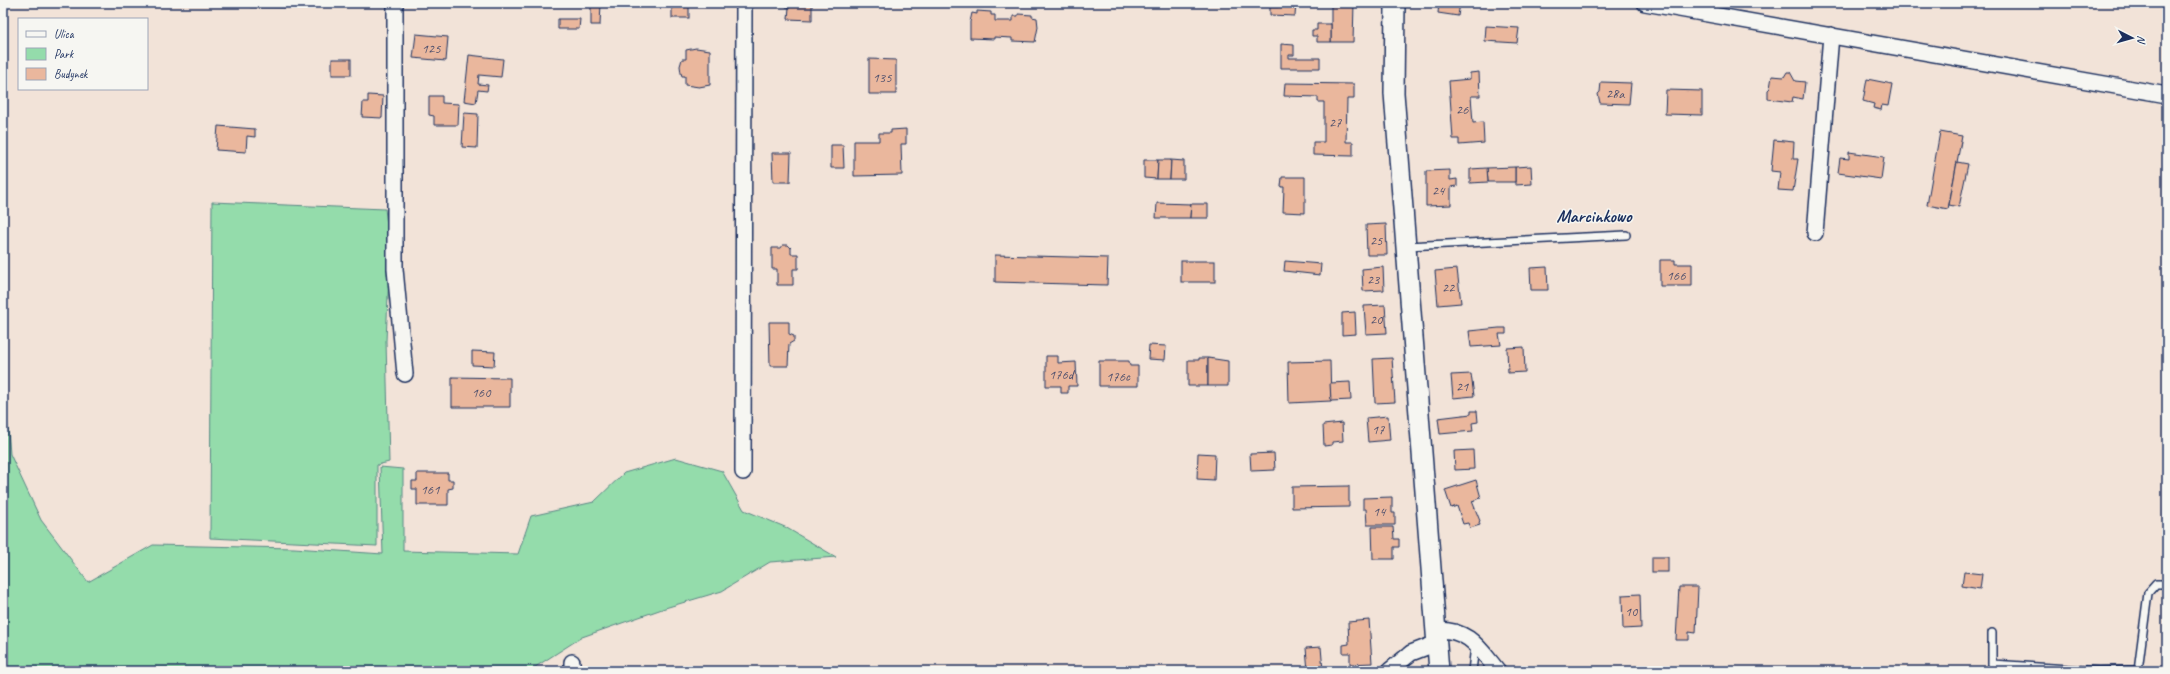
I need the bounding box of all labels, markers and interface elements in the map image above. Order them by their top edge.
legend [18,18,148,90]
north arrow [2112,18,2152,58]
text: Ulica [54,26,75,42]
text: N [2134,35,2149,45]
house number: 125 [422,40,441,57]
text: Park [54,46,75,62]
text: Budynek [54,66,89,82]
house number: 135 [873,69,892,86]
house number: 28a [1606,85,1625,102]
house number: 26 [1456,101,1469,118]
house number: 27 [1329,114,1342,131]
house number: 24 [1432,182,1446,199]
district label: Marcinkowo [1557,205,1633,227]
house number: 25 [1370,232,1383,249]
house number: 166 [1667,267,1686,284]
house number: 23 [1367,271,1381,288]
house number: 22 [1442,279,1456,296]
house number: 20 [1370,311,1384,328]
house number: 176d [1049,366,1076,383]
house number: 176c [1106,368,1131,385]
house number: 21 [1456,378,1469,395]
house number: 160 [472,384,492,401]
house number: 17 [1372,421,1385,438]
house number: 161 [421,481,440,498]
house number: 14 [1373,503,1387,520]
house number: 10 [1625,603,1639,620]

